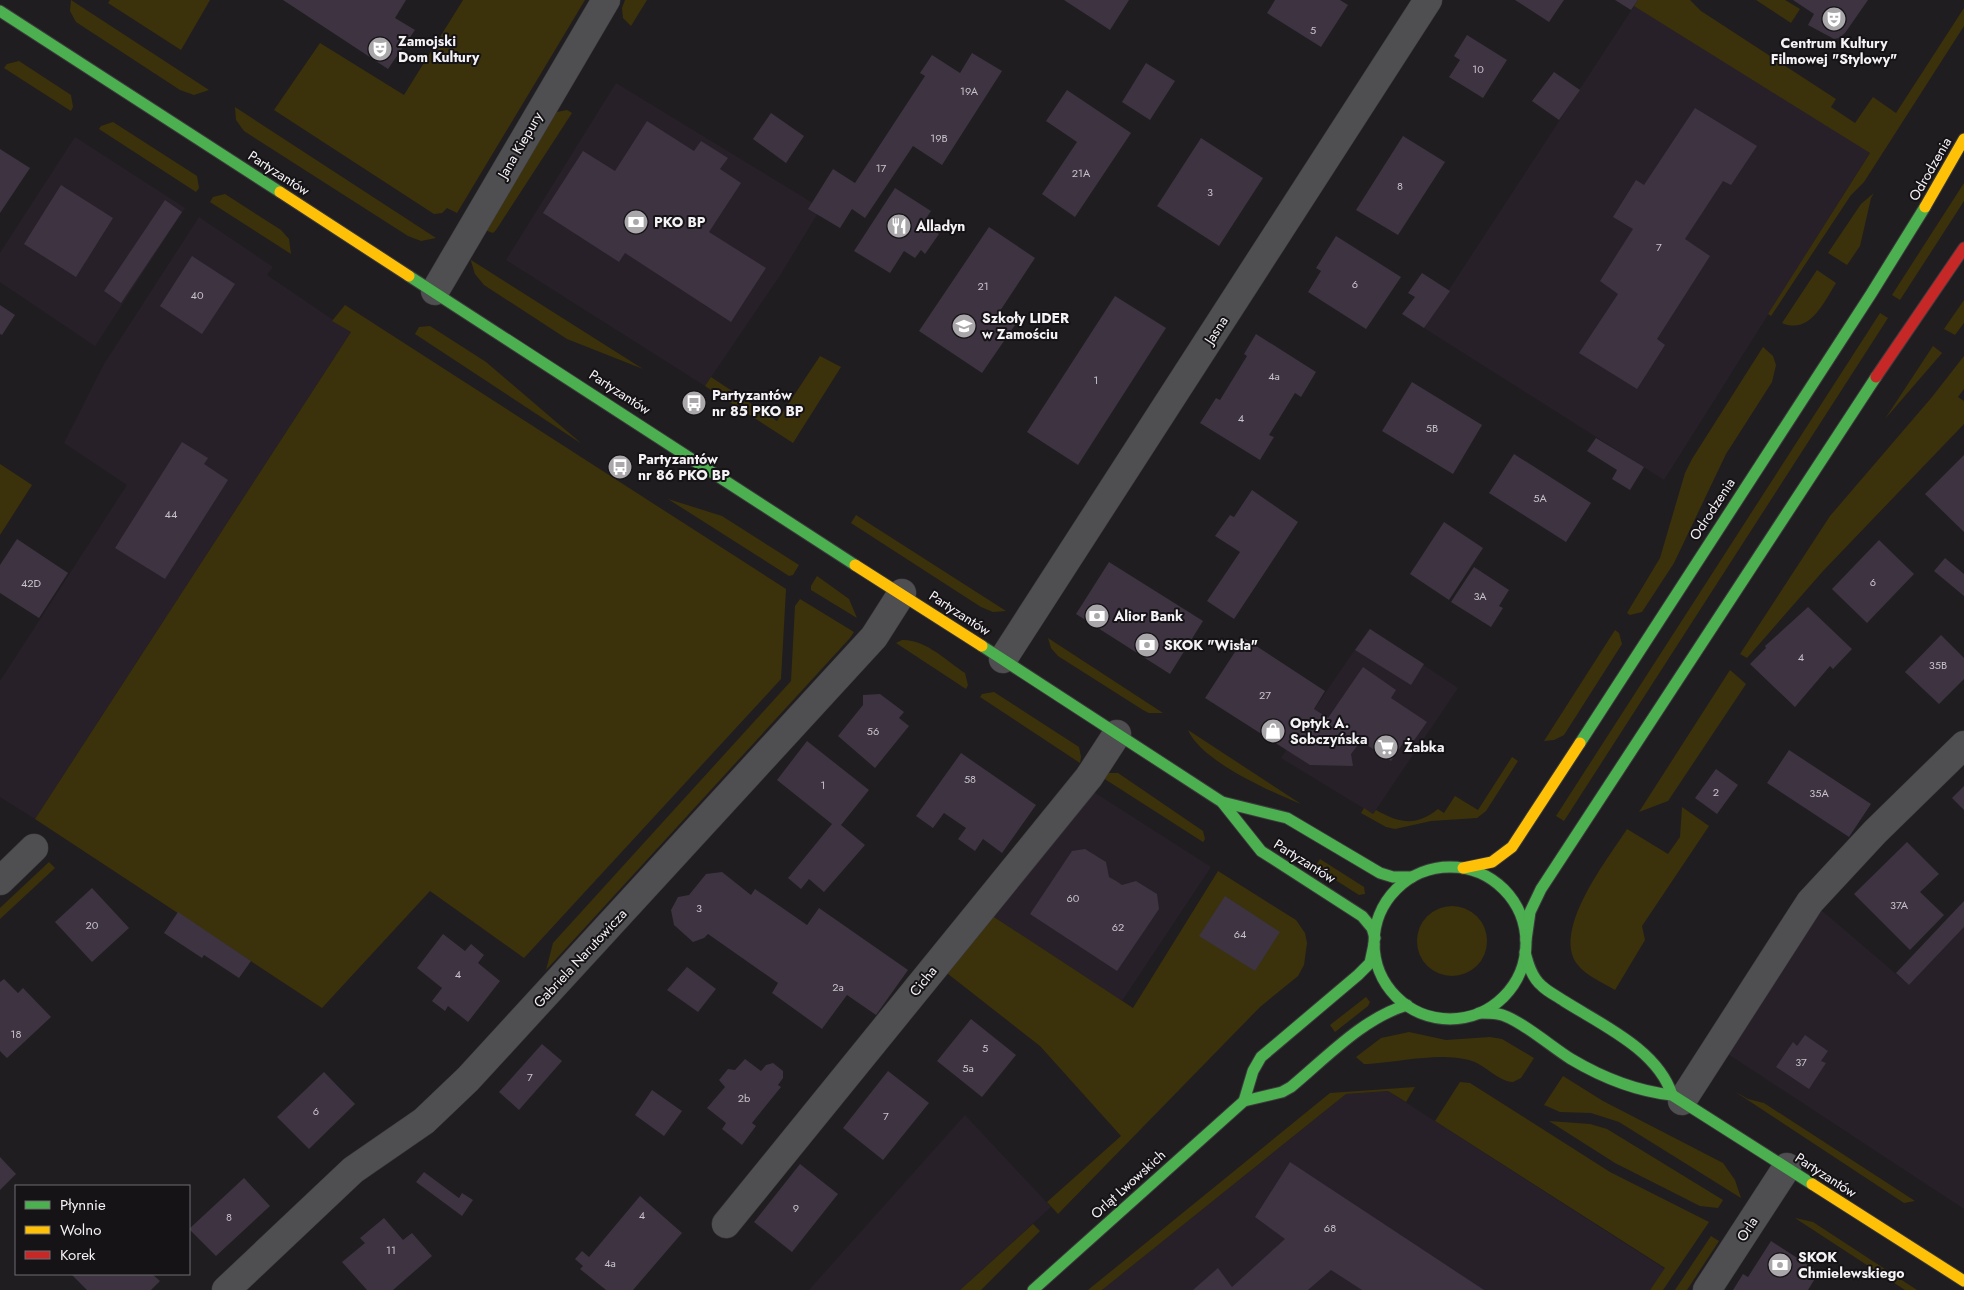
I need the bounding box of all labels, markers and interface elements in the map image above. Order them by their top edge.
theatre icon: Centrum Kultury Filmowej "Stylowy" [1821,6,1847,32]
house number: 5 [1310,22,1316,38]
place label: Zamojski Dom Kultury [398,31,480,67]
place label: Centrum Kultury Filmowej "Stylowy" [1771,33,1897,69]
theatre icon: Zamojski Dom Kultury [367,36,393,62]
house number: 10 [1472,61,1484,77]
house number: 19A [960,83,979,99]
street label: Jana Kiepury [492,107,548,184]
house number: 19B [930,130,948,146]
street label: Odrodzenia [1904,134,1956,204]
street label: Partyzantów [244,146,314,201]
house number: 17 [876,160,887,176]
house number: 21A [1072,165,1091,181]
house number: 8 [1397,178,1403,194]
house number: 3 [1207,184,1213,200]
bank icon: PKO BP [623,209,649,235]
place label: PKO BP [654,212,706,232]
restaurant icon: Alladyn [886,213,912,239]
place label: Alladyn [915,216,965,236]
house number: 7 [1656,239,1662,255]
house number: 6 [1352,276,1358,292]
house number: 21 [977,278,989,294]
house number: 40 [190,287,204,303]
place label: Szkoły LIDER w Zamościu [981,308,1069,344]
street label: Jasna [1198,312,1233,350]
school or university icon: Szkoły LIDER w Zamościu [951,313,977,339]
street label: Partyzantów [585,365,655,420]
house number: 4a [1268,368,1280,384]
house number: 1 [1094,372,1098,388]
place label: Partyzantów nr 85 PKO BP [712,385,804,421]
bus stop icon: Partyzantów nr 85 PKO BP [681,390,707,416]
house number: 4 [1238,410,1245,426]
house number: 5B [1426,420,1438,436]
place label: Partyzantów nr 86 PKO BP [638,449,730,485]
bus stop icon: Partyzantów nr 86 PKO BP [607,454,633,480]
street label: Odrodzenia [1684,474,1740,544]
house number: 5A [1533,490,1547,506]
house number: 44 [165,506,178,522]
house number: 6 [1870,574,1876,590]
house number: 42D [21,575,42,591]
street label: Partyzantów [925,586,995,641]
house number: 3A [1473,588,1487,604]
bank icon: Alior Bank [1084,603,1110,629]
place label: Alior Bank [1113,606,1183,626]
bank icon: SKOK "Wisła" [1134,632,1160,658]
place label: SKOK "Wisła" [1164,635,1258,655]
house number: 4 [1798,649,1805,665]
house number: 35B [1929,657,1947,673]
house number: 27 [1259,687,1271,703]
place label: Optyk A. Sobczyńska [1290,713,1367,749]
shop icon: Optyk A. Sobczyńska [1260,718,1286,744]
house number: 56 [867,723,879,739]
supermarket icon: Żabka [1373,734,1399,760]
place label: Żabka [1404,737,1445,757]
house number: 58 [964,771,976,787]
house number: 1 [821,777,825,793]
house number: 2 [1713,784,1719,800]
house number: 35A [1809,785,1829,801]
street label: Partyzantów [1270,834,1340,888]
house number: 60 [1067,890,1080,906]
house number: 37A [1890,897,1909,913]
house number: 3 [696,900,702,916]
street label: Gabriela Narutowicza [529,904,631,1012]
house number: 20 [86,917,99,933]
house number: 62 [1112,919,1124,935]
house number: 64 [1234,926,1247,942]
street label: Cicha [905,961,941,1001]
house number: 4 [455,966,462,982]
house number: 2a [832,979,844,995]
house number: 18 [11,1026,21,1042]
house number: 5 [982,1040,988,1056]
house number: 37 [1795,1054,1807,1070]
house number: 5a [962,1060,974,1076]
house number: 7 [527,1069,533,1085]
house number: 2b [738,1090,750,1106]
house number: 6 [313,1103,319,1119]
house number: 7 [883,1108,889,1124]
street label: Orląt Lwowskich [1086,1145,1170,1223]
street label: Partyzantów [1791,1148,1861,1203]
legend [15,1185,190,1275]
text: Płynnie [60,1194,106,1216]
house number: 9 [793,1200,799,1216]
house number: 4 [639,1207,646,1223]
house number: 8 [226,1209,232,1225]
street label: Orla [1732,1213,1762,1245]
text: Wolno [60,1219,101,1241]
house number: 68 [1324,1220,1336,1236]
house number: 11 [386,1242,396,1258]
text: Korek [60,1244,96,1266]
place label: SKOK Chmielewskiego [1798,1247,1905,1283]
bank icon: SKOK Chmielewskiego [1767,1252,1793,1278]
house number: 4a [604,1255,616,1271]

